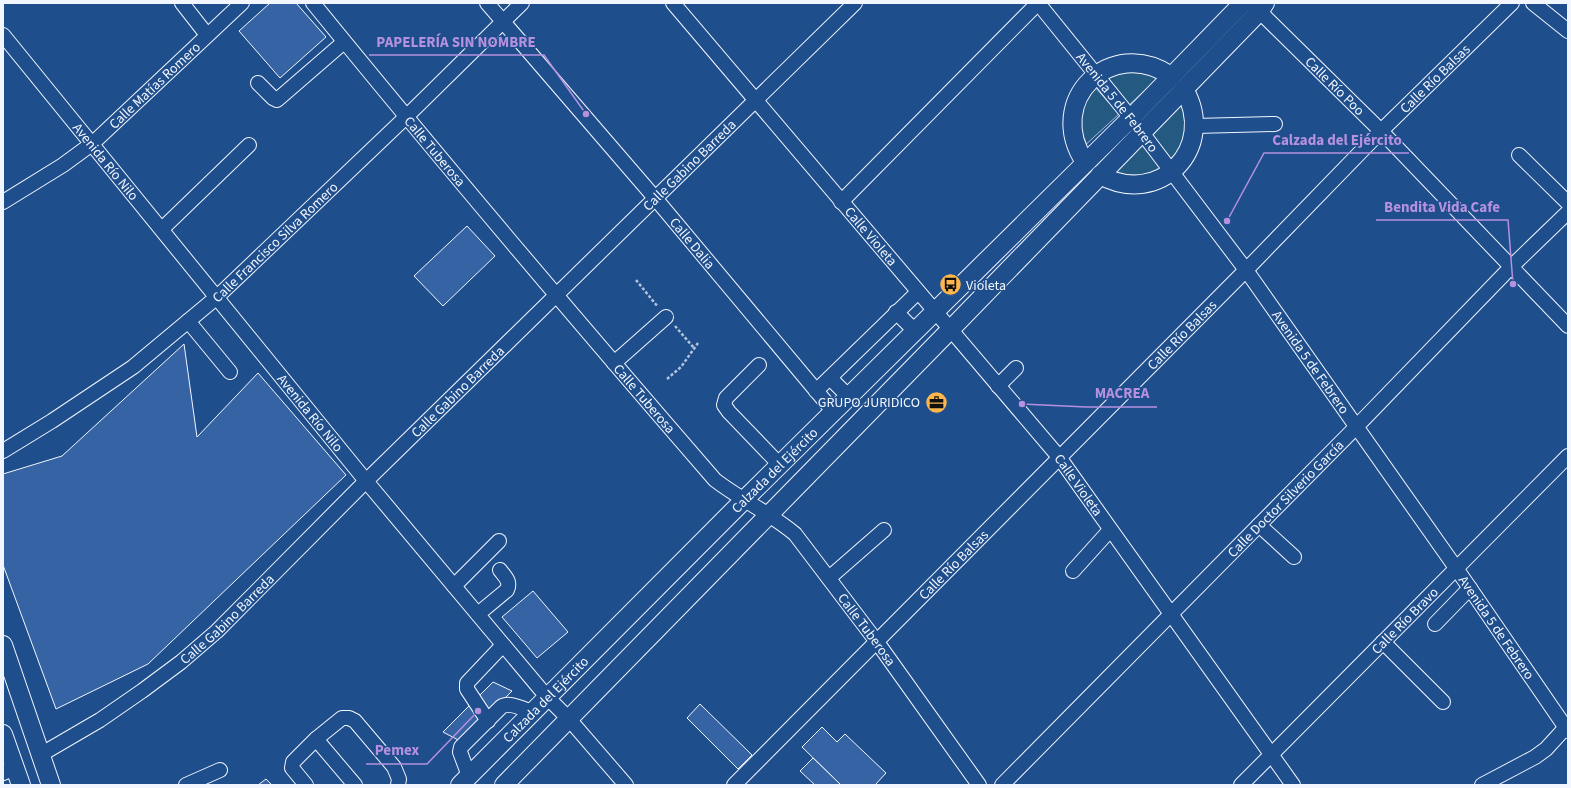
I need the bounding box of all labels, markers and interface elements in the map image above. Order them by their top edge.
callout: PAPELERÍA SIN NOMBRE [369,28,544,55]
text: PAPELERÍA SIN NOMBRE [376,32,536,53]
street label: Calle Matías Romero [105,38,205,134]
street label: Calle Río Balsas [1396,40,1475,118]
street label: Avenida 5 de Febrero [1071,48,1163,157]
street label: Calle Río Poo [1300,53,1369,120]
street label: Calle Tuberosa [399,112,470,191]
street label: Calle Gabino Barreda [639,115,741,216]
street label: Avenida Río Nilo [67,119,143,205]
callout: Calzada del Ejército [1264,126,1409,153]
text: Calzada del Ejército [1272,130,1402,151]
street label: Calle Francisco Silva Romero [208,178,343,308]
callout: Bendita Vida Cafe [1376,193,1508,220]
text: Bendita Vida Cafe [1384,197,1500,218]
street label: Calle Violeta [839,203,901,271]
street label: Calle Dalia [664,213,719,274]
bus stop icon: Violeta [938,272,964,298]
place label: Violeta [966,276,1006,296]
street label: Calle Río Balsas [1143,296,1222,375]
street label: Avenida 5 de Febrero [1267,307,1353,418]
street label: Calle Gabino Barreda [407,342,509,443]
street label: Calle Tuberosa [608,360,680,438]
street label: Avenida Río Nilo [272,370,347,457]
callout: MACREA [1086,380,1157,407]
text: MACREA [1095,383,1150,404]
office icon: GRUPO JURIDICO [923,389,949,415]
place label: GRUPO JURIDICO [818,393,920,413]
street label: Calzada del Ejército [727,423,823,518]
street label: Calle Doctor Silverio García [1223,436,1349,562]
street label: Calle Violeta [1049,450,1107,521]
street label: Calle Río Balsas [915,526,993,605]
street label: Calle Gabino Barreda [176,570,279,670]
street label: Avenida 5 de Febrero [1453,572,1539,684]
street label: Calle Río Bravo [1367,583,1443,659]
street label: Calle Tuberosa [832,589,900,671]
street label: Calzada del Ejército [499,652,594,748]
callout: Pemex [366,737,427,764]
text: Pemex [375,740,420,761]

